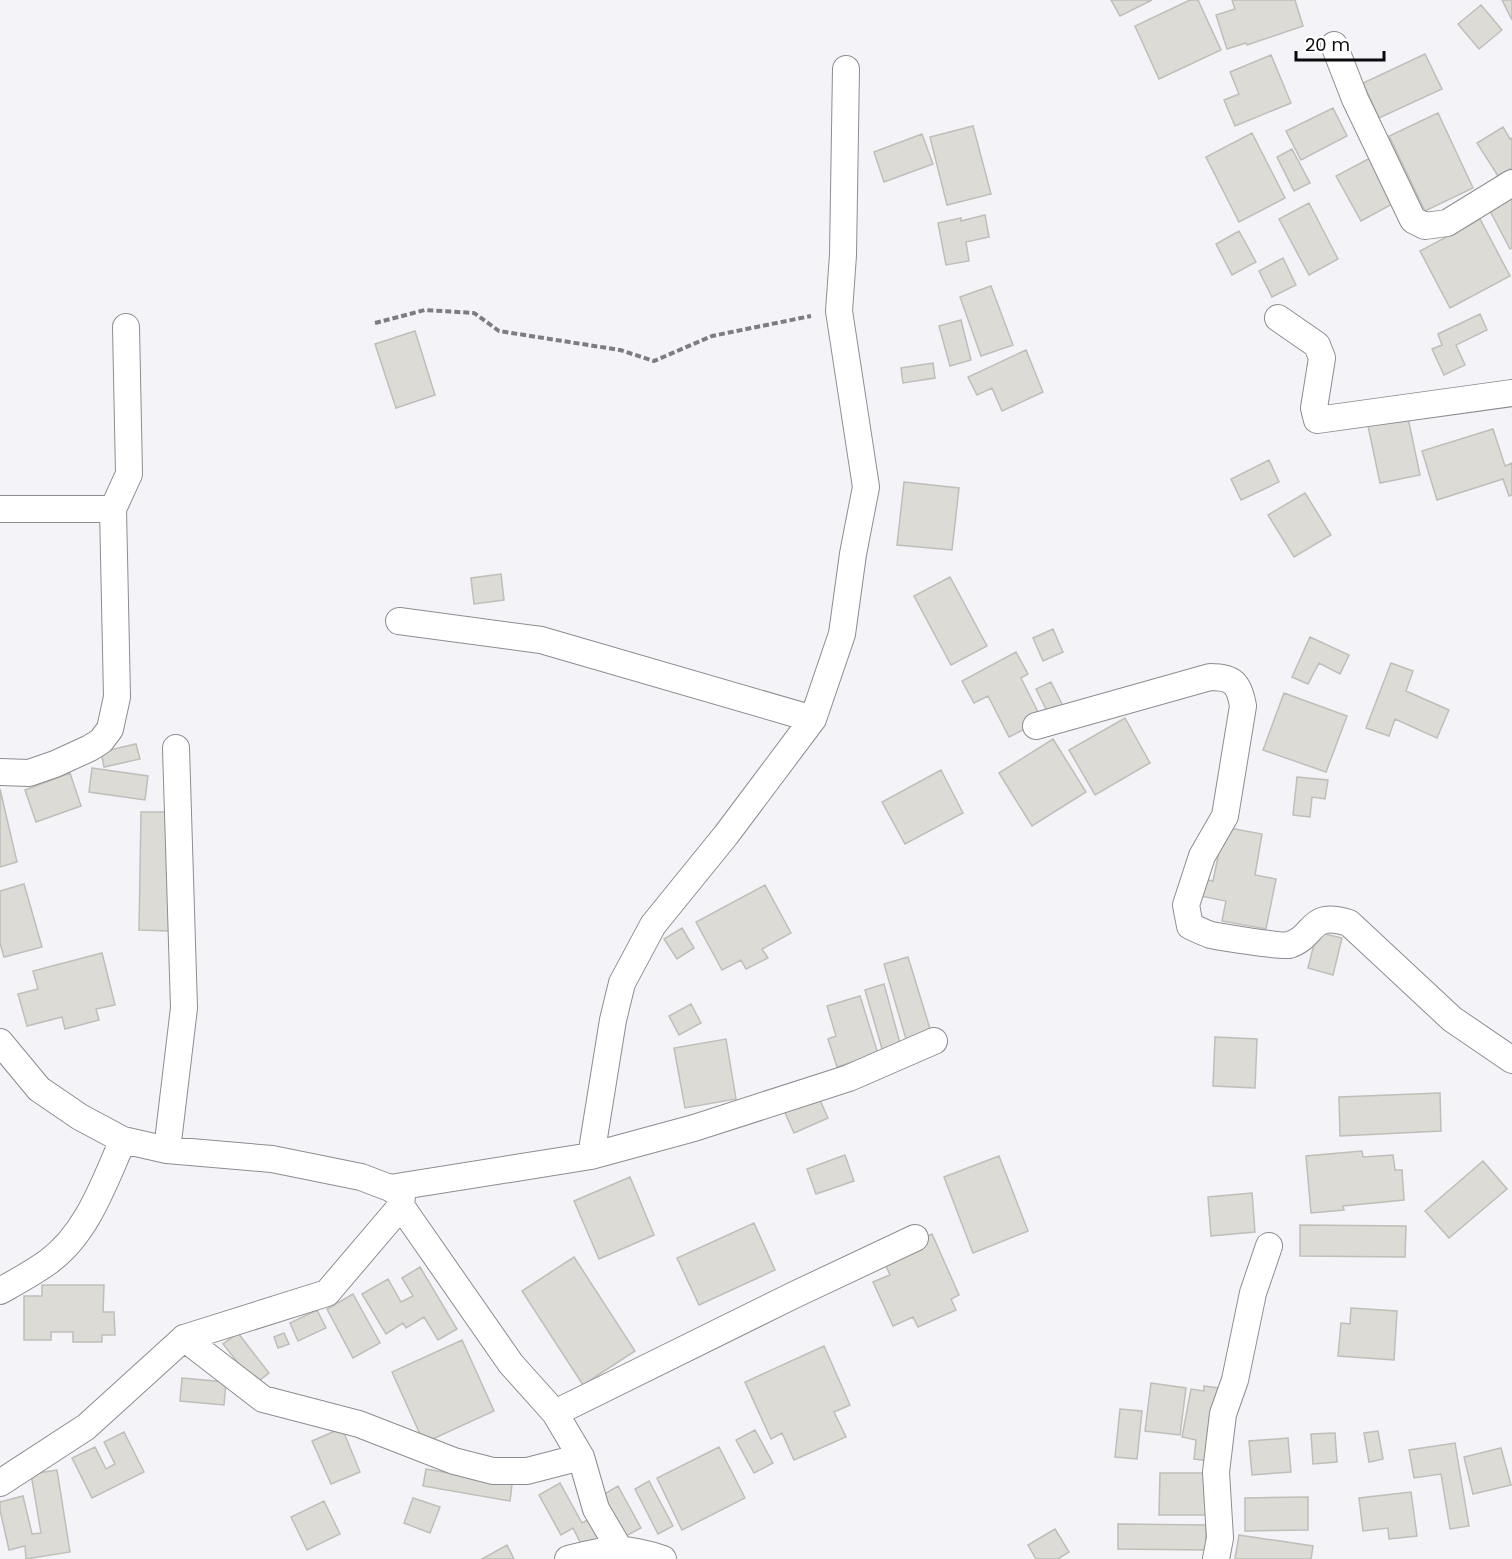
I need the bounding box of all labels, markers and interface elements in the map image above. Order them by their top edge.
scale bar [1296,24,1384,62]
text: 20 m [1305,32,1350,57]

